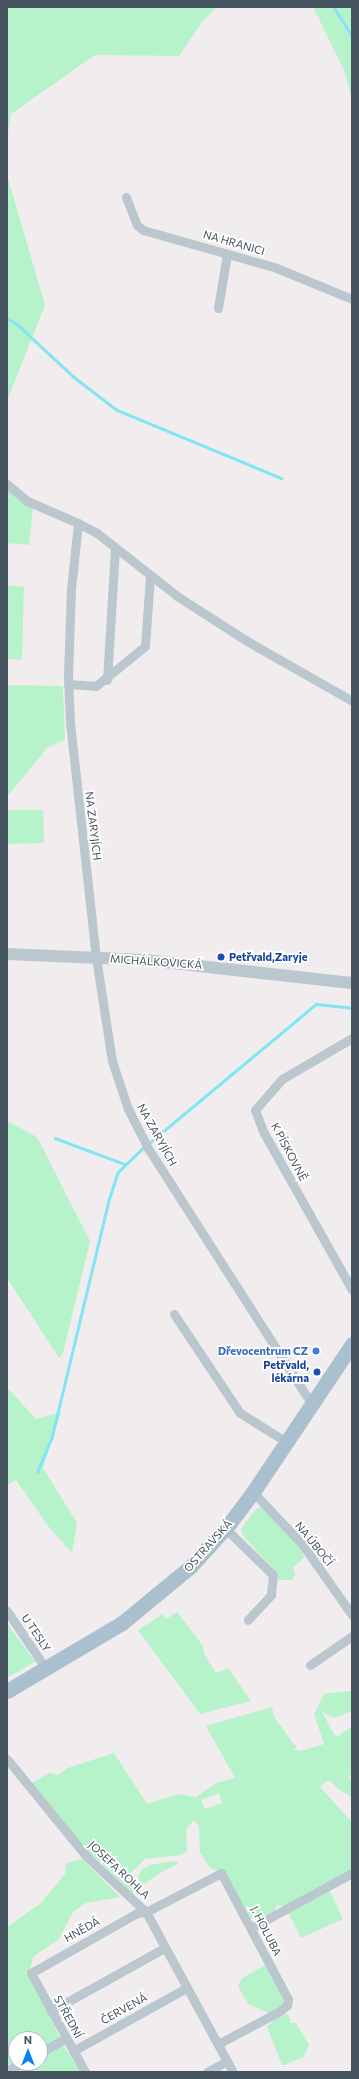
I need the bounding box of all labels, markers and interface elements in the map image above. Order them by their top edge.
street label: NA HRANICI [202,228,266,258]
street label: NA ZARYJÍCH [82,791,104,861]
place label: Petřvald,Zaryje [229,950,308,964]
street label: MICHÁLKOVICKÁ [110,952,202,972]
marker: Petřvald,Zaryje [216,952,226,962]
street label: NA ZARYJÍCH [134,1102,180,1168]
street label: K PÍSKOVNĚ [268,1121,310,1183]
place label: Dřevocentrum CZ [218,1344,308,1358]
marker: Dřevocentrum CZ [311,1346,321,1356]
place label: Petřvald, lékárna [263,1359,309,1385]
marker: Petřvald, lékárna [312,1367,322,1377]
street label: OSTRAVSKÁ [181,1517,235,1575]
street label: NA ÚBOČÍ [292,1519,336,1569]
street label: U TESLY [19,1612,53,1654]
street label: JOSEFA ROHLA [86,1838,152,1902]
street label: J. HOLUBA [248,1904,284,1958]
street label: HNĚDÁ [62,1915,102,1945]
street label: ČERVENÁ [98,1991,150,2027]
street label: STŘEDNÍ [51,1993,85,2041]
north arrow [8,2031,48,2071]
text: N [24,2033,32,2046]

